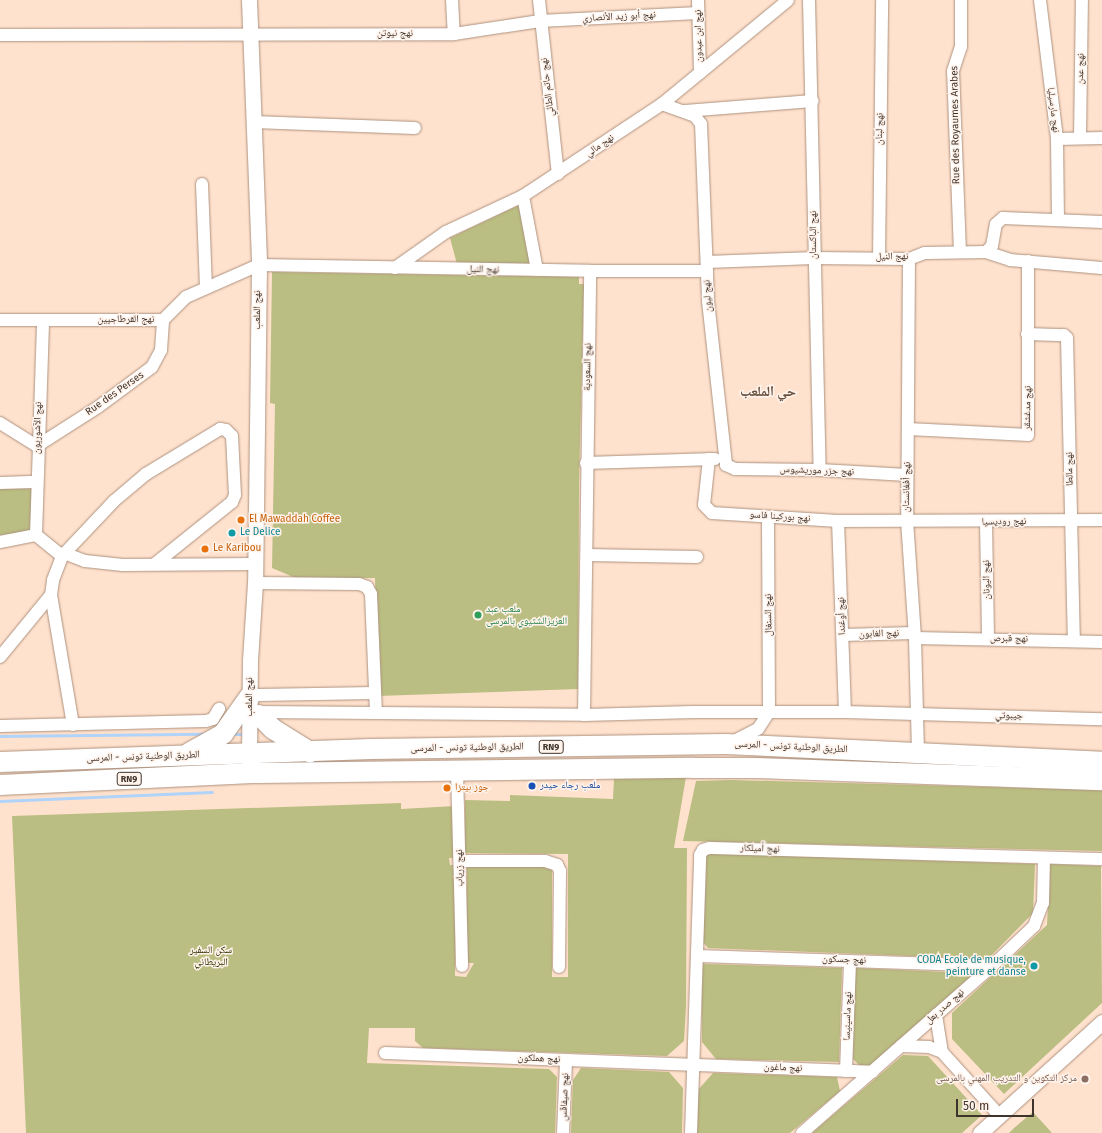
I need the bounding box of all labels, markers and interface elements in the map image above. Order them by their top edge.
street label: نهج أبو زيد الأنصاري [582,9,656,25]
street label: نهج ابن عبدون [693,10,705,62]
street label: نهج نيوتن [377,28,413,40]
street label: نهج عدن [1075,53,1087,85]
street label: نهج حاتم الطائي [538,57,558,117]
street label: Rue des Royaumes Arabes [949,66,963,184]
street label: نهج مارسيليا [1044,87,1062,133]
street label: نهج لبنان [874,113,886,145]
street label: نهج مالي [583,132,617,160]
street label: نهج الباكستان [808,211,820,259]
street label: نهج النيل [875,251,909,263]
street label: نهج النيل [466,264,500,276]
street label: نهج ليون [701,280,715,312]
street label: نهج الملعب [252,290,264,330]
street label: نهج القرطاجيين [98,314,154,326]
street label: نهج السعودية [582,343,594,391]
street label: Rue des Perses [84,370,146,418]
district label: حي الملعب [740,384,796,400]
street label: نهج مدغشقر [1022,386,1034,430]
street label: نهج الآشوريون [31,402,45,454]
street label: نهج مالطا [1064,452,1076,486]
street label: نهج أفغانستان [901,462,913,512]
street label: نهج جزر موريشيوس [780,464,854,478]
street label: نهج بوركينا فاسو [749,509,811,525]
place label: El Mawaddah Coffee [249,514,340,526]
marker: El Mawaddah Coffee [236,515,246,525]
street label: نهج روديسيا [982,516,1026,528]
place label: Le Delice [240,527,280,539]
marker: Le Delice [227,528,237,538]
place label: Le Karibou [213,543,261,555]
marker: Le Karibou [200,544,210,554]
street label: نهج اليونان [981,560,993,600]
street label: نهج السنغال [763,594,775,636]
street label: نهج أوغندا [835,597,849,635]
place label: ملعب عبد العزيزالشتيوي بالمرسى [486,603,567,626]
marker: ملعب عبد العزيزالشتيوي بالمرسى [473,610,483,620]
street label: نهج الغابون [859,627,899,641]
street label: نهج قبرص [990,633,1028,645]
street label: نهج الملعب [244,677,256,717]
street label: جيبوتي [995,710,1023,722]
street label: الطريق الوطنية تونس - المرسى [734,738,848,756]
road number: RN9 [538,740,564,754]
street label: الطريق الوطنية تونس - المرسى [410,741,524,755]
street label: الطريق الوطنية تونس - المرسى [86,749,200,765]
road number: RN9 [116,772,142,786]
place label: ملعب رجاء حيدر [540,780,600,792]
marker: ملعب رجاء حيدر [527,781,537,791]
place label: جوز بيتزا [455,782,489,794]
marker: جوز بيتزا [442,783,452,793]
street label: نهج أميلكار [740,842,780,856]
street label: نهج زرياب [454,849,466,887]
park label: سكن السفير البريطاني [190,944,232,968]
street label: نهج جسكون [822,953,866,967]
place label: CODA Ecole de musique, peinture et danse [917,954,1026,978]
marker: CODA Ecole de musique, peinture et danse [1029,961,1039,971]
street label: نهج صدر بعل [923,987,967,1027]
street label: نهج ماسينيسا [841,991,855,1041]
street label: نهج هملكون [517,1052,561,1066]
street label: نهج ماغون [764,1061,802,1075]
street label: نهج صيفاقس [558,1073,572,1121]
place label: مركز التكوين و التدريب المهني بالمرسى [936,1073,1077,1085]
marker: مركز التكوين و التدريب المهني بالمرسى [1080,1074,1090,1084]
scale bar [958,1091,1036,1117]
text: 50 m [963,1099,989,1113]

